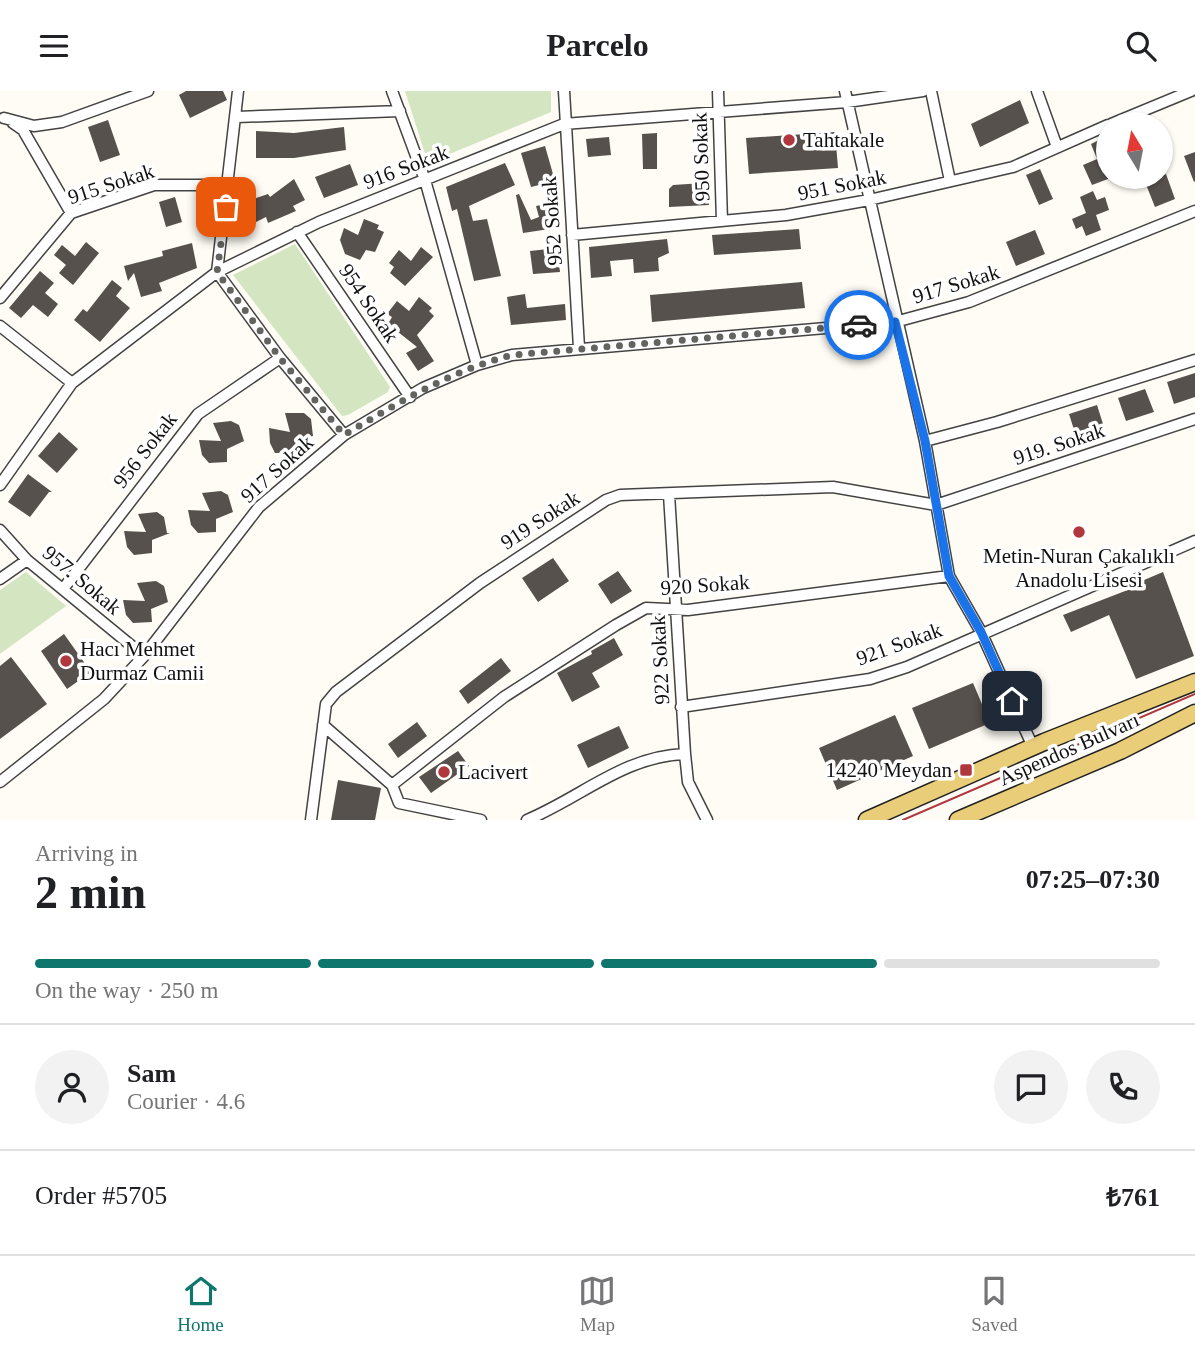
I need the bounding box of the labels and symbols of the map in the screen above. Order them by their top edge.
street label: 950 Sokak [687,111,715,202]
north arrow [1096,112,1172,189]
place label: Tahtakale [803,128,884,152]
marker: Tahtakale [781,132,797,148]
street label: 916 Sokak [360,140,452,194]
street label: 915 Sokak [65,159,158,209]
street label: 951 Sokak [796,165,889,205]
street label: 952 Sokak [537,175,567,266]
pin [196,177,256,237]
street label: 954 Sokak [334,259,404,347]
street label: 917 Sokak [910,259,1003,309]
courier [824,290,894,360]
street label: 956 Sokak [108,407,182,493]
street label: 919. Sokak [1010,418,1108,470]
street label: 917 Sokak [236,430,319,508]
street label: 919 Sokak [496,485,584,554]
marker: Metin-Nuran Çakalıklı Anadolu Lisesi [1071,524,1087,540]
street label: 957. Sokak [38,540,126,620]
place label: Metin-Nuran Çakalıklı Anadolu Lisesi [983,544,1175,592]
street label: 920 Sokak [660,570,751,600]
street label: 922 Sokak [646,614,674,705]
street label: 921 Sokak [853,617,946,671]
place label: Hacı Mehmet Durmaz Camii [80,637,204,685]
marker: Hacı Mehmet Durmaz Camii [58,653,74,669]
pin [982,671,1042,731]
street label: Aspendos Bulvarı [995,707,1143,791]
place label: 14240 Meydan [825,758,952,782]
place label: Lacivert [458,760,528,784]
marker: 14240 Meydan [958,762,974,778]
marker: Lacivert [436,764,452,780]

